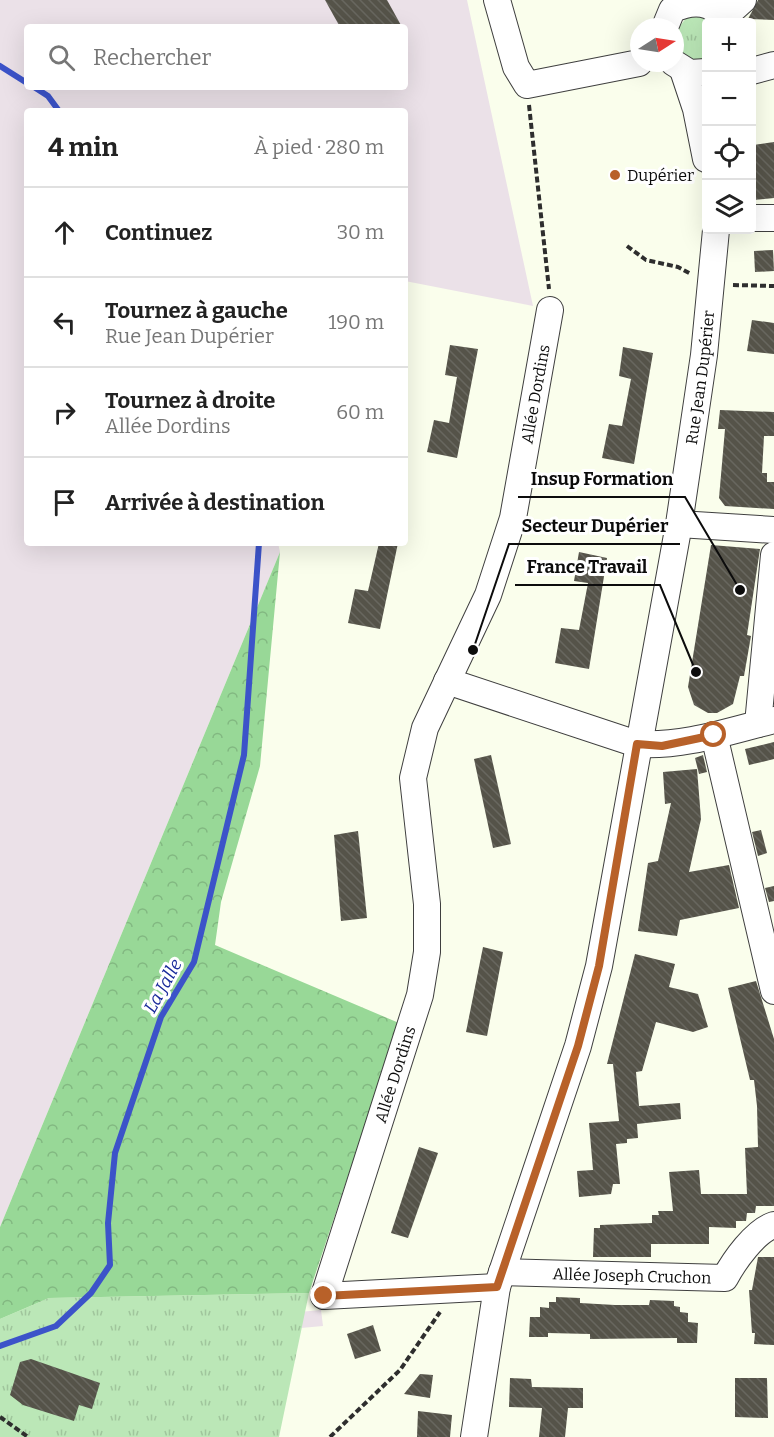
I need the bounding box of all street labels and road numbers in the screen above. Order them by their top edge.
street label: Rue Jean Dupérier [682,309,718,446]
street label: Allée Dordins [517,343,554,445]
street label: Allée Dordins [371,1024,420,1125]
street label: Allée Joseph Cruchon [552,1264,711,1288]

